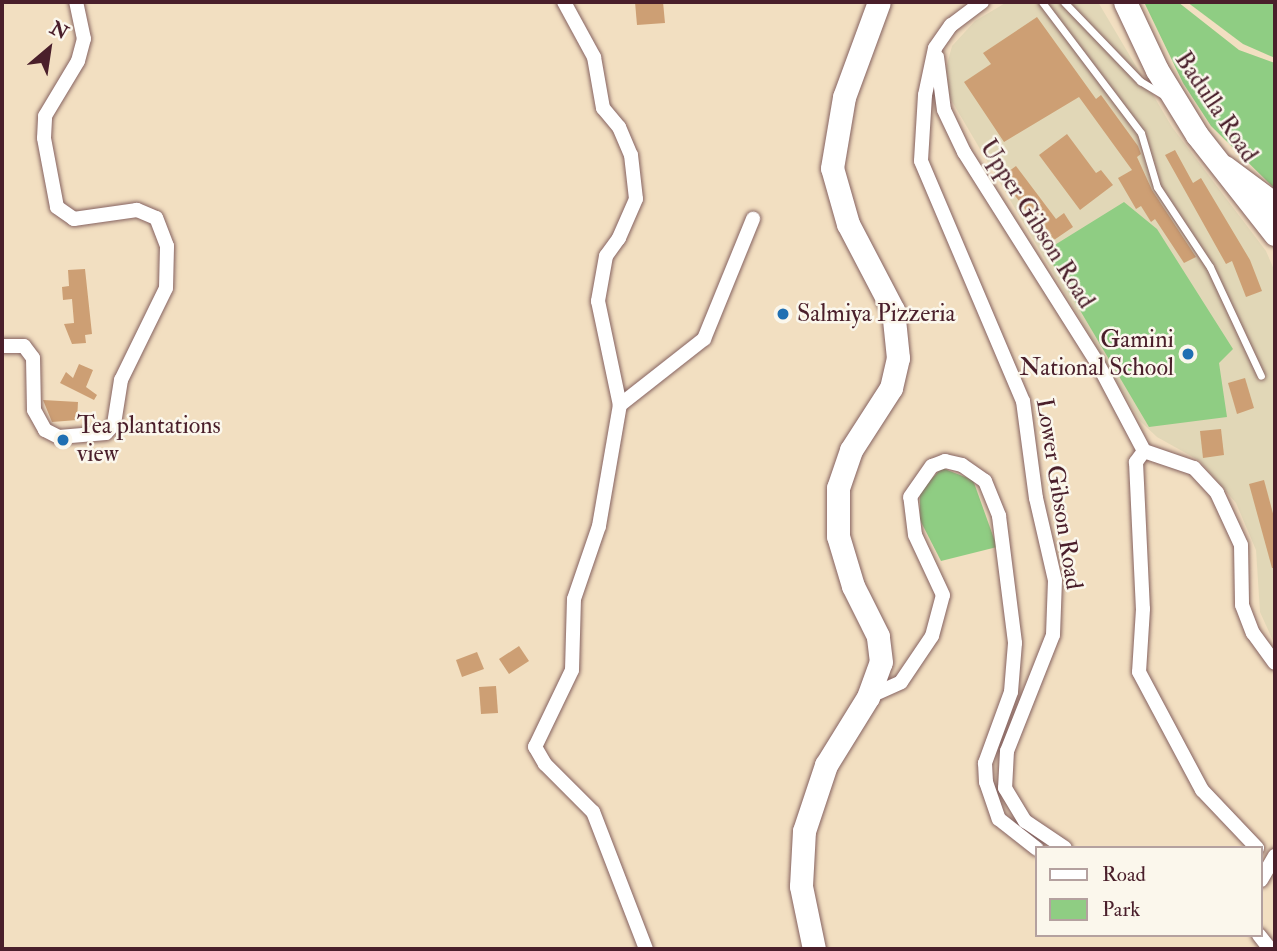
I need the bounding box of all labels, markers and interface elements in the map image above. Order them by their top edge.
north arrow [14,14,84,84]
text: N [46,16,72,45]
street label: Badulla Road [1168,46,1264,168]
street label: Upper Gibson Road [974,134,1100,314]
place label: Salmiya Pizzeria [797,300,955,328]
marker: Salmiya Pizzeria [775,306,791,322]
place label: Gamini National School [1019,326,1174,382]
marker: Gamini National School [1180,346,1196,362]
street label: Lower Gibson Road [1030,396,1088,592]
place label: Tea plantations view [77,412,221,468]
marker: Tea plantations view [55,432,71,448]
legend [1036,846,1263,937]
text: Road [1102,861,1146,888]
text: Park [1102,896,1140,923]

